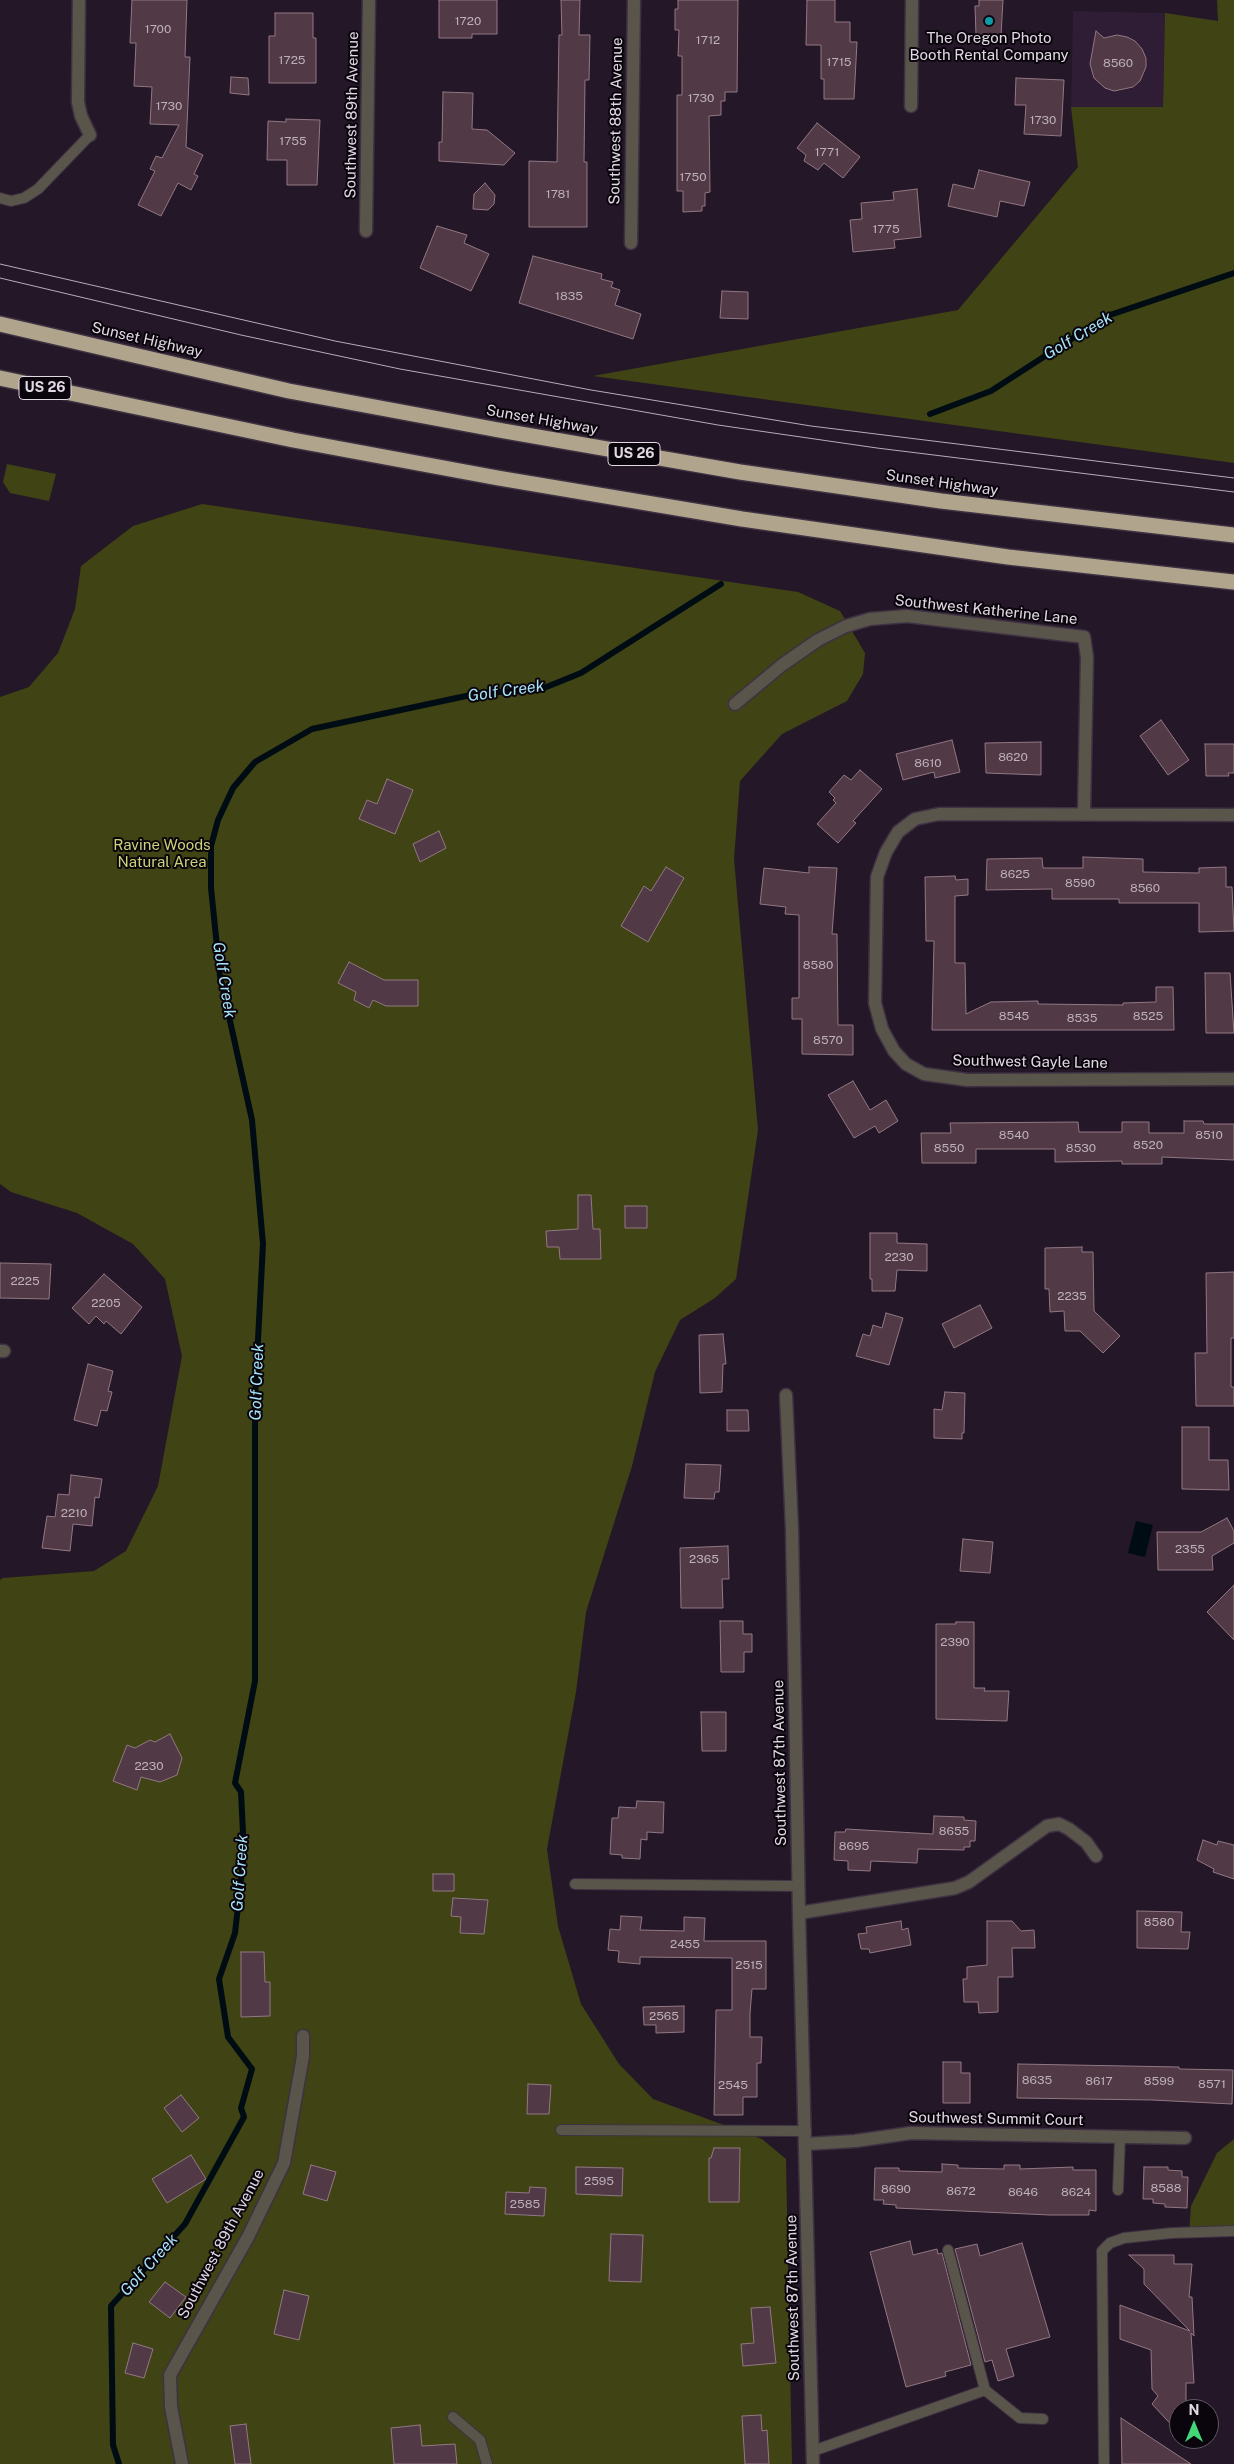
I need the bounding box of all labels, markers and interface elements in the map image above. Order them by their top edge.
house number: 1720 [455,14,481,28]
marker: The Oregon Photo Booth Rental Company [983,15,995,27]
house number: 1700 [145,22,171,36]
place label: The Oregon Photo Booth Rental Company [909,29,1069,64]
street label: Southwest 89th Avenue [342,31,362,199]
house number: 1712 [696,33,720,47]
street label: Southwest 88th Avenue [606,37,626,205]
house number: 1725 [278,53,306,67]
house number: 1715 [827,55,851,69]
house number: 8560 [1103,56,1133,70]
house number: 1730 [688,91,714,105]
house number: 1730 [156,99,182,113]
house number: 1730 [1030,113,1056,127]
house number: 1755 [279,134,307,148]
house number: 1771 [815,145,839,159]
house number: 1750 [679,170,707,184]
house number: 1781 [546,187,570,201]
house number: 1775 [872,222,900,236]
house number: 1835 [555,289,583,303]
water label: Golf Creek [1040,308,1116,364]
street label: Sunset Highway [90,319,204,361]
road number: US 26 [19,376,71,399]
street label: Sunset Highway [485,401,599,439]
road number: US 26 [608,442,660,466]
street label: Sunset Highway [885,466,999,500]
street label: Southwest Katherine Lane [894,591,1078,629]
water label: Golf Creek [467,676,545,706]
house number: 8620 [998,750,1028,764]
house number: 8610 [914,756,942,770]
park label: Ravine Woods Natural Area [113,836,211,871]
house number: 8625 [1000,867,1030,881]
house number: 8590 [1065,876,1095,890]
house number: 8560 [1130,881,1160,895]
water label: Golf Creek [208,940,240,1020]
house number: 8580 [803,958,833,972]
house number: 8545 [999,1009,1029,1023]
house number: 8525 [1133,1009,1163,1023]
house number: 8535 [1067,1011,1097,1025]
house number: 8570 [813,1033,843,1047]
street label: Southwest Gayle Lane [952,1052,1108,1072]
house number: 8540 [999,1128,1029,1142]
house number: 8510 [1195,1128,1223,1142]
house number: 8520 [1133,1138,1163,1152]
house number: 8550 [934,1141,964,1155]
house number: 8530 [1066,1141,1096,1155]
house number: 2230 [884,1250,914,1264]
house number: 2225 [10,1274,40,1288]
house number: 2235 [1057,1289,1087,1303]
house number: 2205 [91,1296,121,1310]
water label: Golf Creek [246,1343,268,1421]
house number: 2210 [61,1506,87,1520]
house number: 2355 [1175,1542,1205,1556]
house number: 2365 [689,1552,719,1566]
house number: 2390 [940,1635,970,1649]
street label: Southwest 87th Avenue [770,1680,790,1846]
house number: 2230 [134,1759,164,1773]
house number: 8655 [939,1824,969,1838]
water label: Golf Creek [228,1834,252,1912]
house number: 8695 [839,1839,869,1853]
house number: 8580 [1144,1915,1174,1929]
house number: 2455 [670,1937,700,1951]
house number: 2515 [735,1958,763,1972]
house number: 2565 [649,2009,679,2023]
house number: 8635 [1022,2073,1052,2087]
house number: 8617 [1085,2074,1113,2088]
house number: 8599 [1144,2074,1174,2088]
house number: 8571 [1198,2077,1226,2091]
house number: 2545 [718,2078,748,2092]
street label: Southwest Summit Court [908,2108,1084,2130]
street label: Southwest 89th Avenue [174,2166,268,2322]
house number: 2595 [584,2174,614,2188]
house number: 8588 [1151,2181,1181,2195]
house number: 8690 [881,2182,911,2196]
house number: 8672 [946,2184,976,2198]
house number: 8646 [1008,2185,1038,2199]
house number: 8624 [1061,2185,1091,2199]
house number: 2585 [510,2197,540,2211]
street label: Southwest 87th Avenue [783,2215,803,2381]
water label: Golf Creek [116,2230,182,2300]
north arrow [1169,2399,1219,2449]
text: N [1189,2402,1199,2418]

